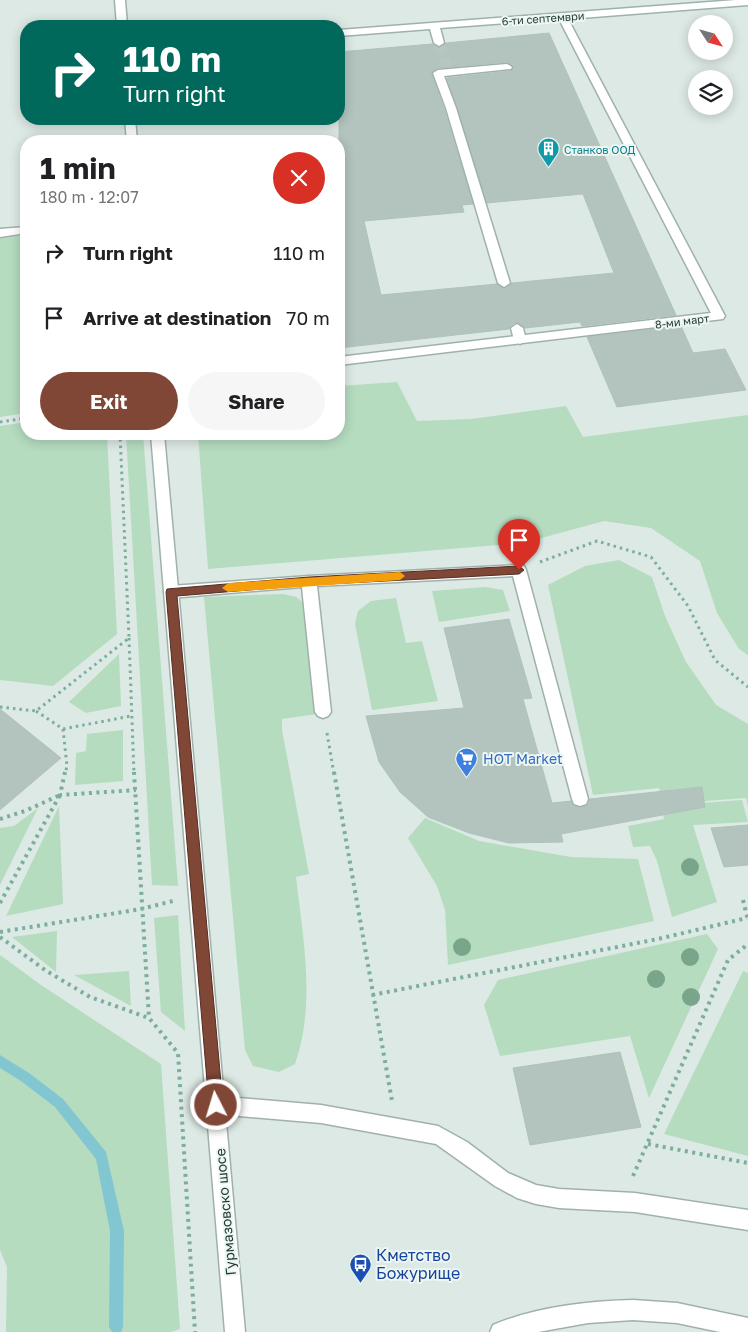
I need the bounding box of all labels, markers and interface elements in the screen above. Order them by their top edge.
street label: 6-ти септември [501,9,585,27]
north arrow [688,15,732,60]
map controls [688,15,733,115]
text: 110 m [123,38,221,80]
icon: right [40,40,105,105]
button: layers [688,70,733,115]
text: Turn right [123,80,226,107]
building icon: Станков ООД [536,137,560,168]
place label: Станков ООД [564,143,635,156]
text: 1 min [40,150,116,186]
button: close [273,152,325,204]
text: 180 m · 12:07 [40,187,139,207]
icon: right [40,239,68,267]
text: Turn right [83,241,173,264]
text: 110 m [273,241,325,264]
icon: arrive [40,304,68,332]
text: Arrive at destination [83,306,271,329]
text: 70 m [286,306,330,329]
street label: 8-ми март [654,311,710,331]
button: Exit [40,372,178,430]
button: Share [188,372,325,430]
pin [498,519,540,570]
icon: arrive [505,526,533,554]
supermarket icon: HOT Market [455,746,479,777]
place label: HOT Market [483,750,563,767]
position arrow [189,1078,241,1130]
street label: Гурмазовско шосе [211,1148,239,1276]
place label: Кметство Божурище [376,1245,460,1283]
bus stop icon: Кметство Божурище [348,1252,372,1283]

